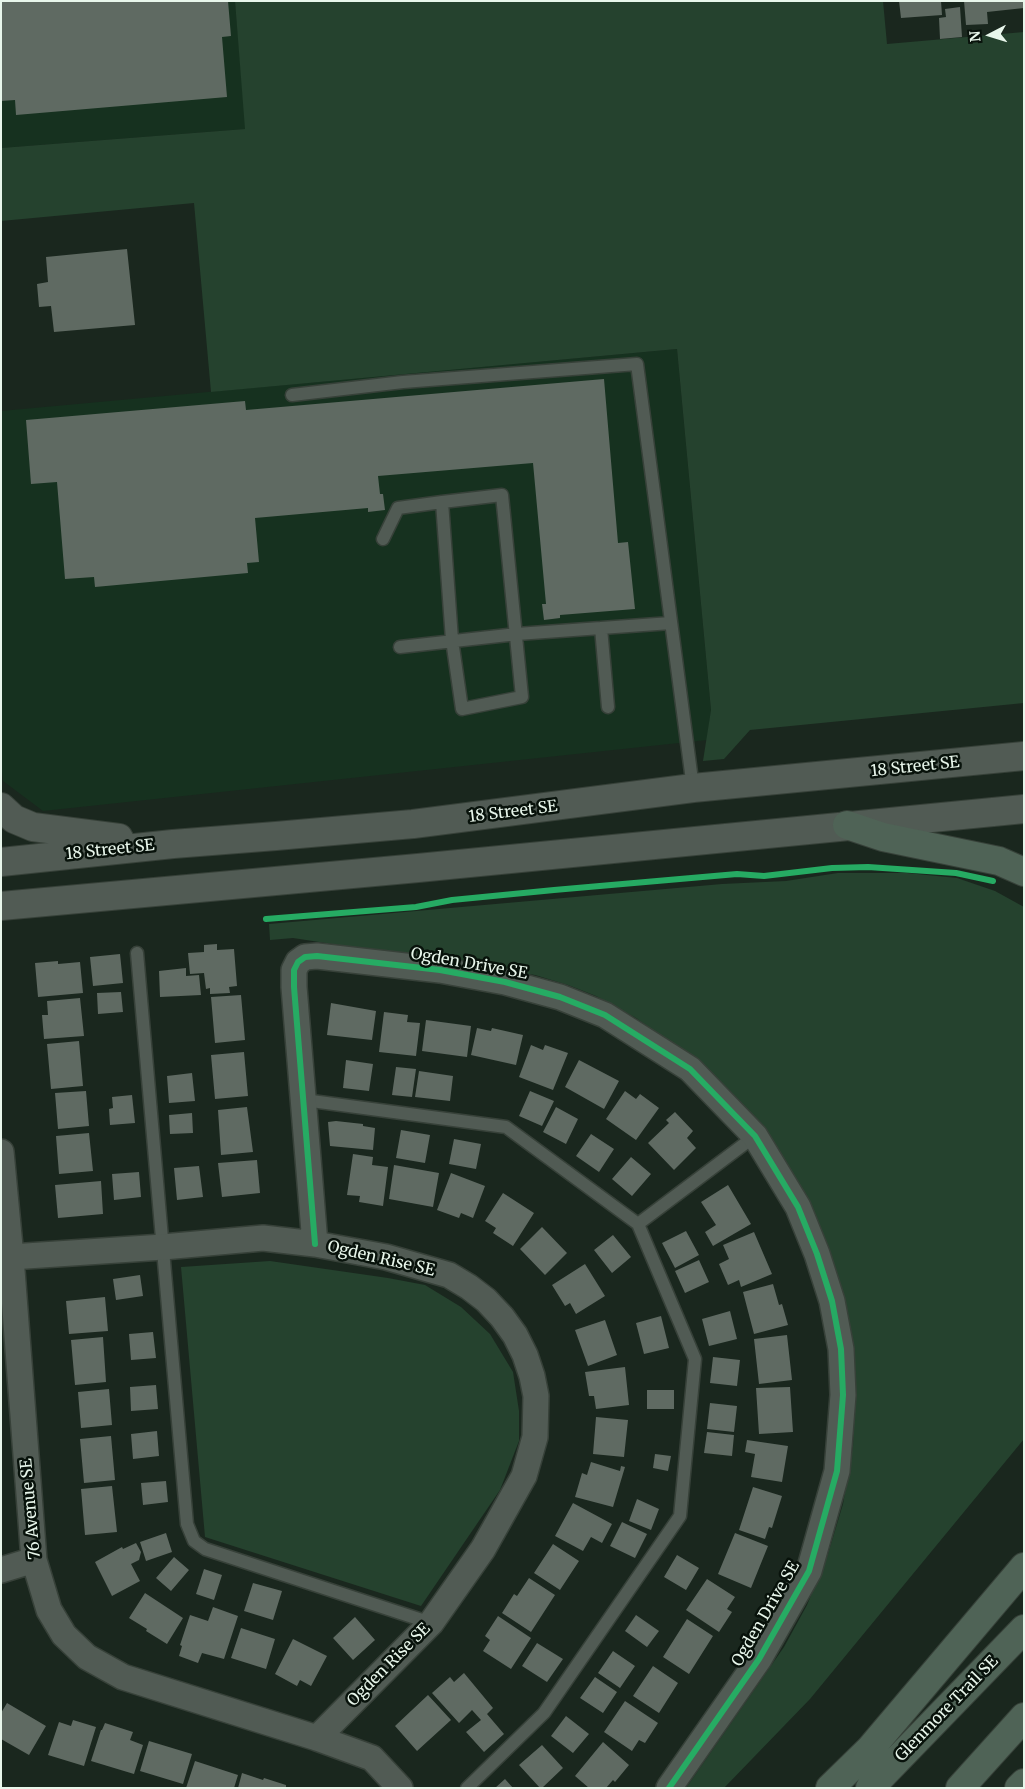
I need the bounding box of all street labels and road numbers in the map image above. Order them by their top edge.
street label: 18 Street SE [870,753,960,781]
street label: 18 Street SE [468,797,558,827]
street label: 18 Street SE [65,836,155,864]
street label: Ogden Drive SE [409,944,529,984]
street label: Ogden Rise SE [326,1237,436,1281]
street label: 76 Avenue SE [17,1458,45,1560]
street label: Ogden Drive SE [728,1558,804,1670]
street label: Ogden Rise SE [344,1620,434,1710]
street label: Glenmore Trail SE [892,1652,1002,1766]

